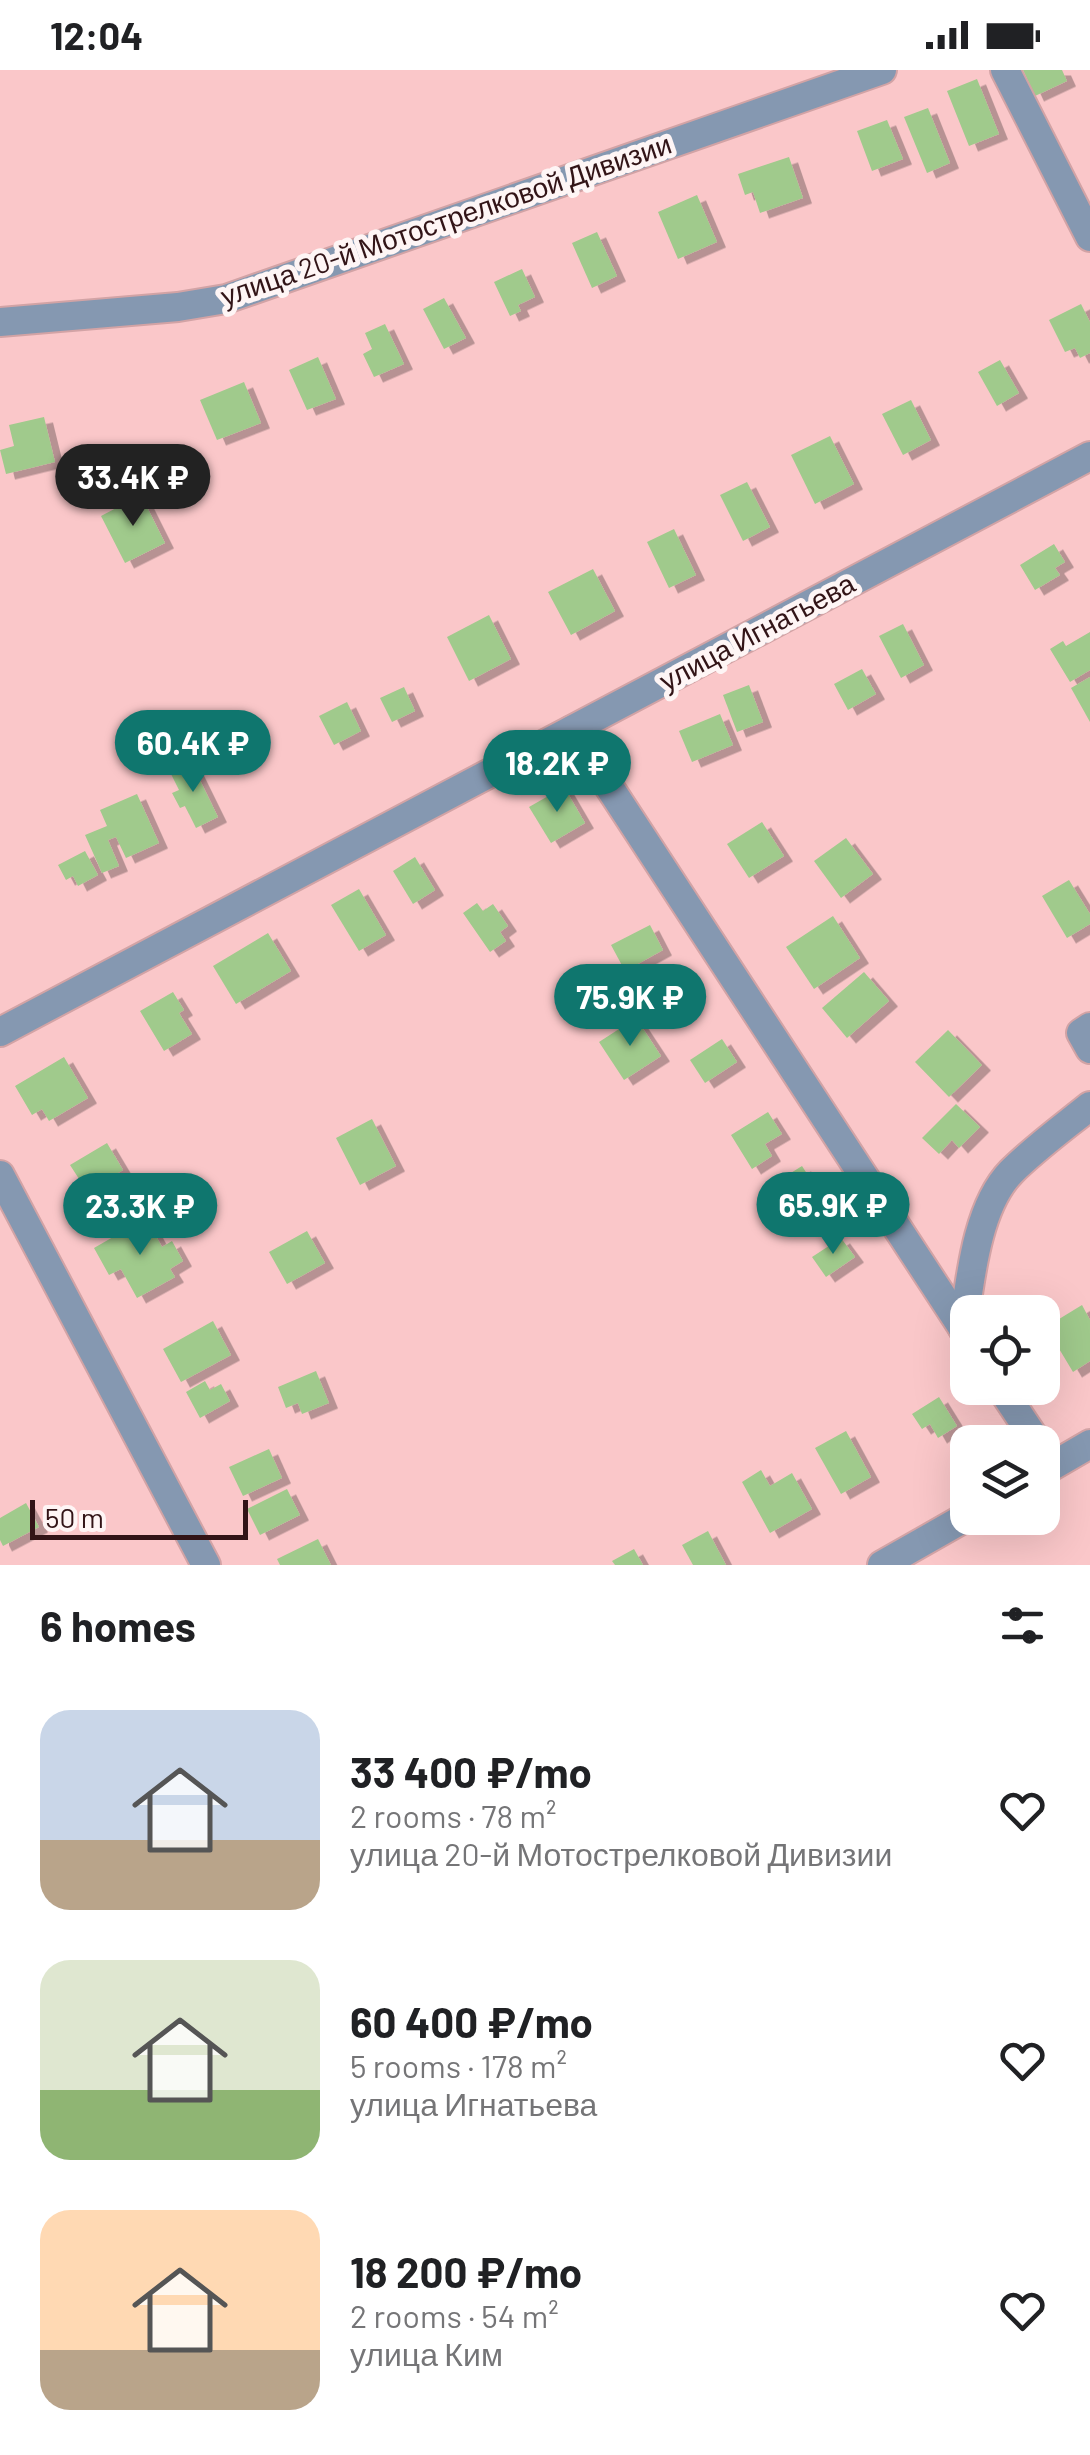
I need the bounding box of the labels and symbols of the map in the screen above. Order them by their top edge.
street label: улица 20-й Мотострелковой Дивизии [216,126,676,312]
pin: 33.4K ₽ [41,444,225,529]
street label: улица Игнатьева [653,565,860,697]
pin: 60.4K ₽ [101,710,285,795]
pin: 18.2K ₽ [465,730,649,815]
pin: 75.9K ₽ [538,964,722,1049]
pin: 65.9K ₽ [741,1172,925,1257]
pin: 23.3K ₽ [48,1173,232,1258]
scale bar [30,1495,248,1540]

